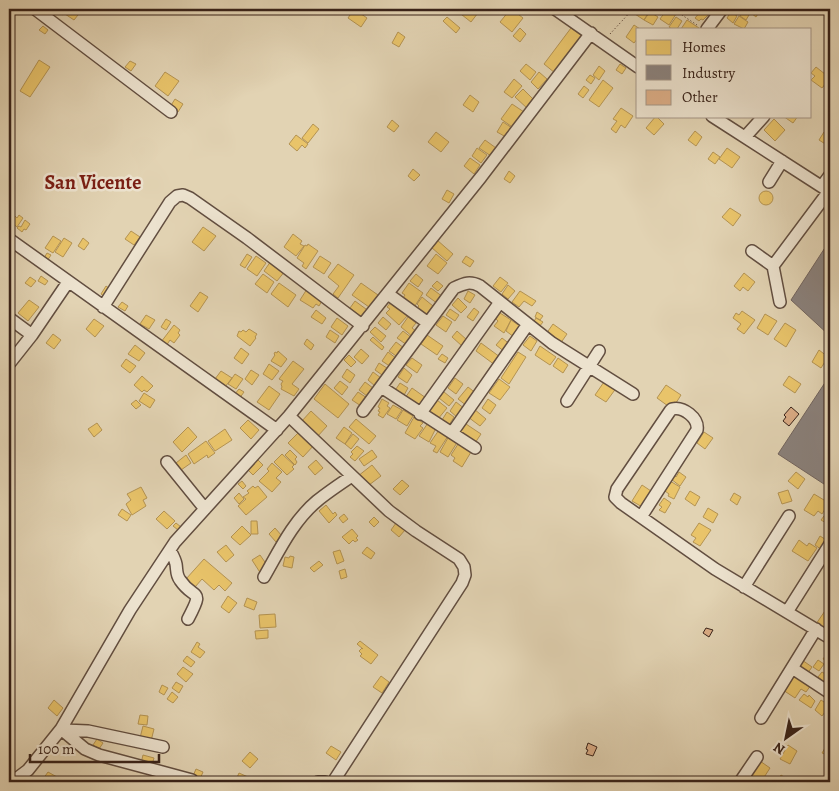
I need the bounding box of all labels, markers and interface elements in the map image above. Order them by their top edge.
legend [636,28,812,118]
text: Homes [682,37,726,57]
text: Industry [682,63,736,83]
text: Other [682,87,718,107]
district label: San Vicente [45,169,141,196]
north arrow [762,714,812,764]
scale bar [30,731,159,763]
text: N [770,738,789,759]
text: 100 m [38,739,75,759]

